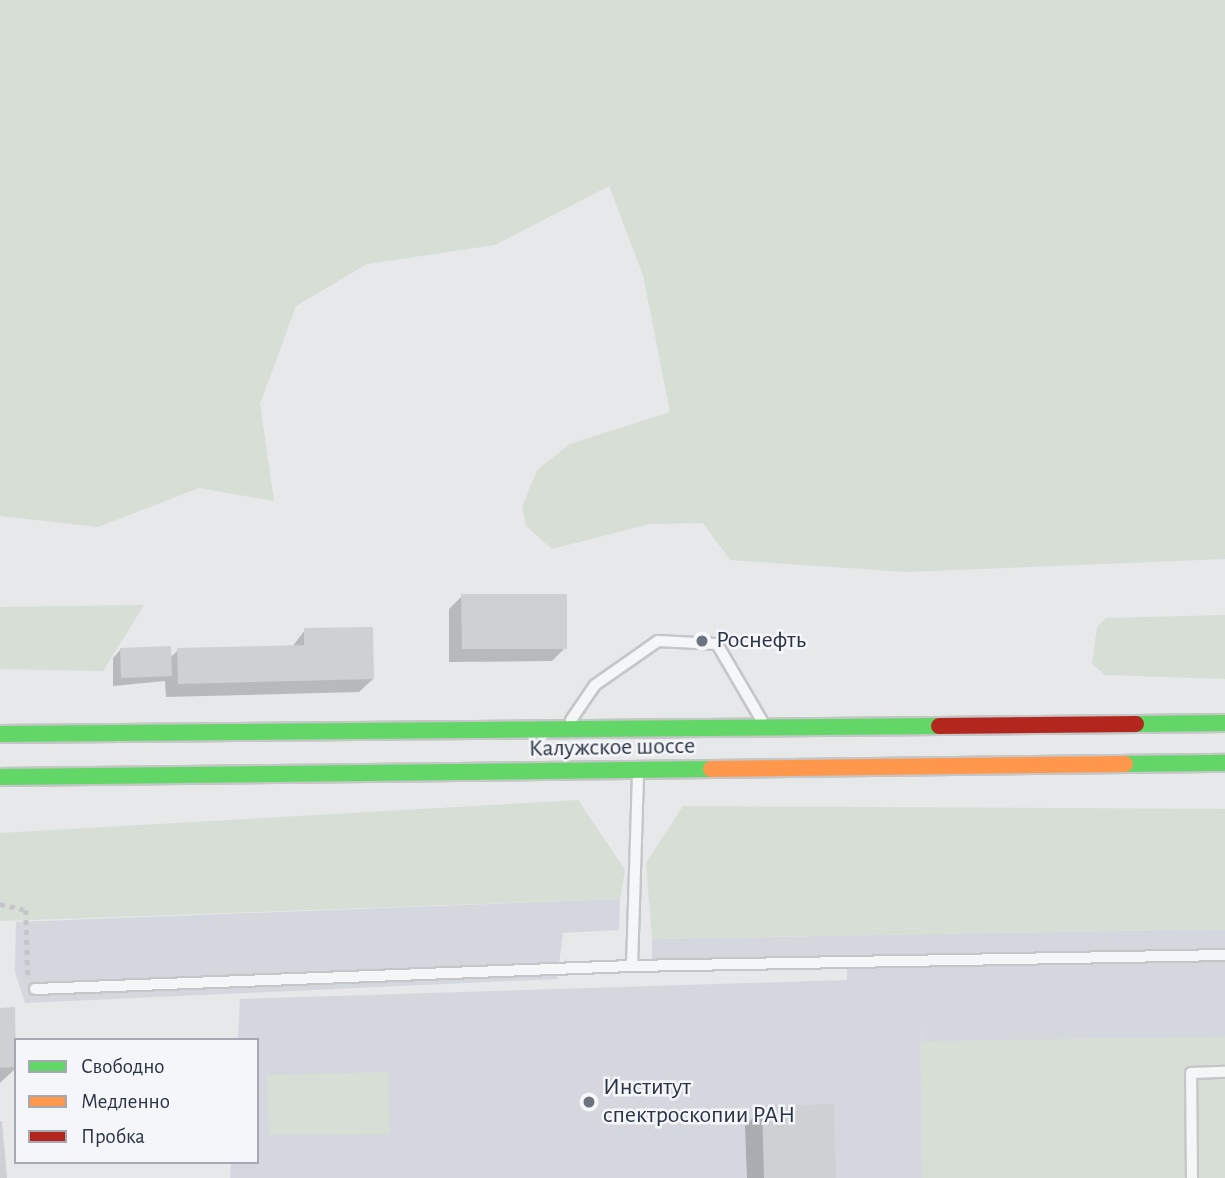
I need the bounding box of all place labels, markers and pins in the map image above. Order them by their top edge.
place label: Роснефть [716,627,806,655]
marker: Роснефть [694,633,710,649]
place label: Институт спектроскопии РАН [603,1074,795,1130]
marker: Институт спектроскопии РАН [581,1094,597,1110]

